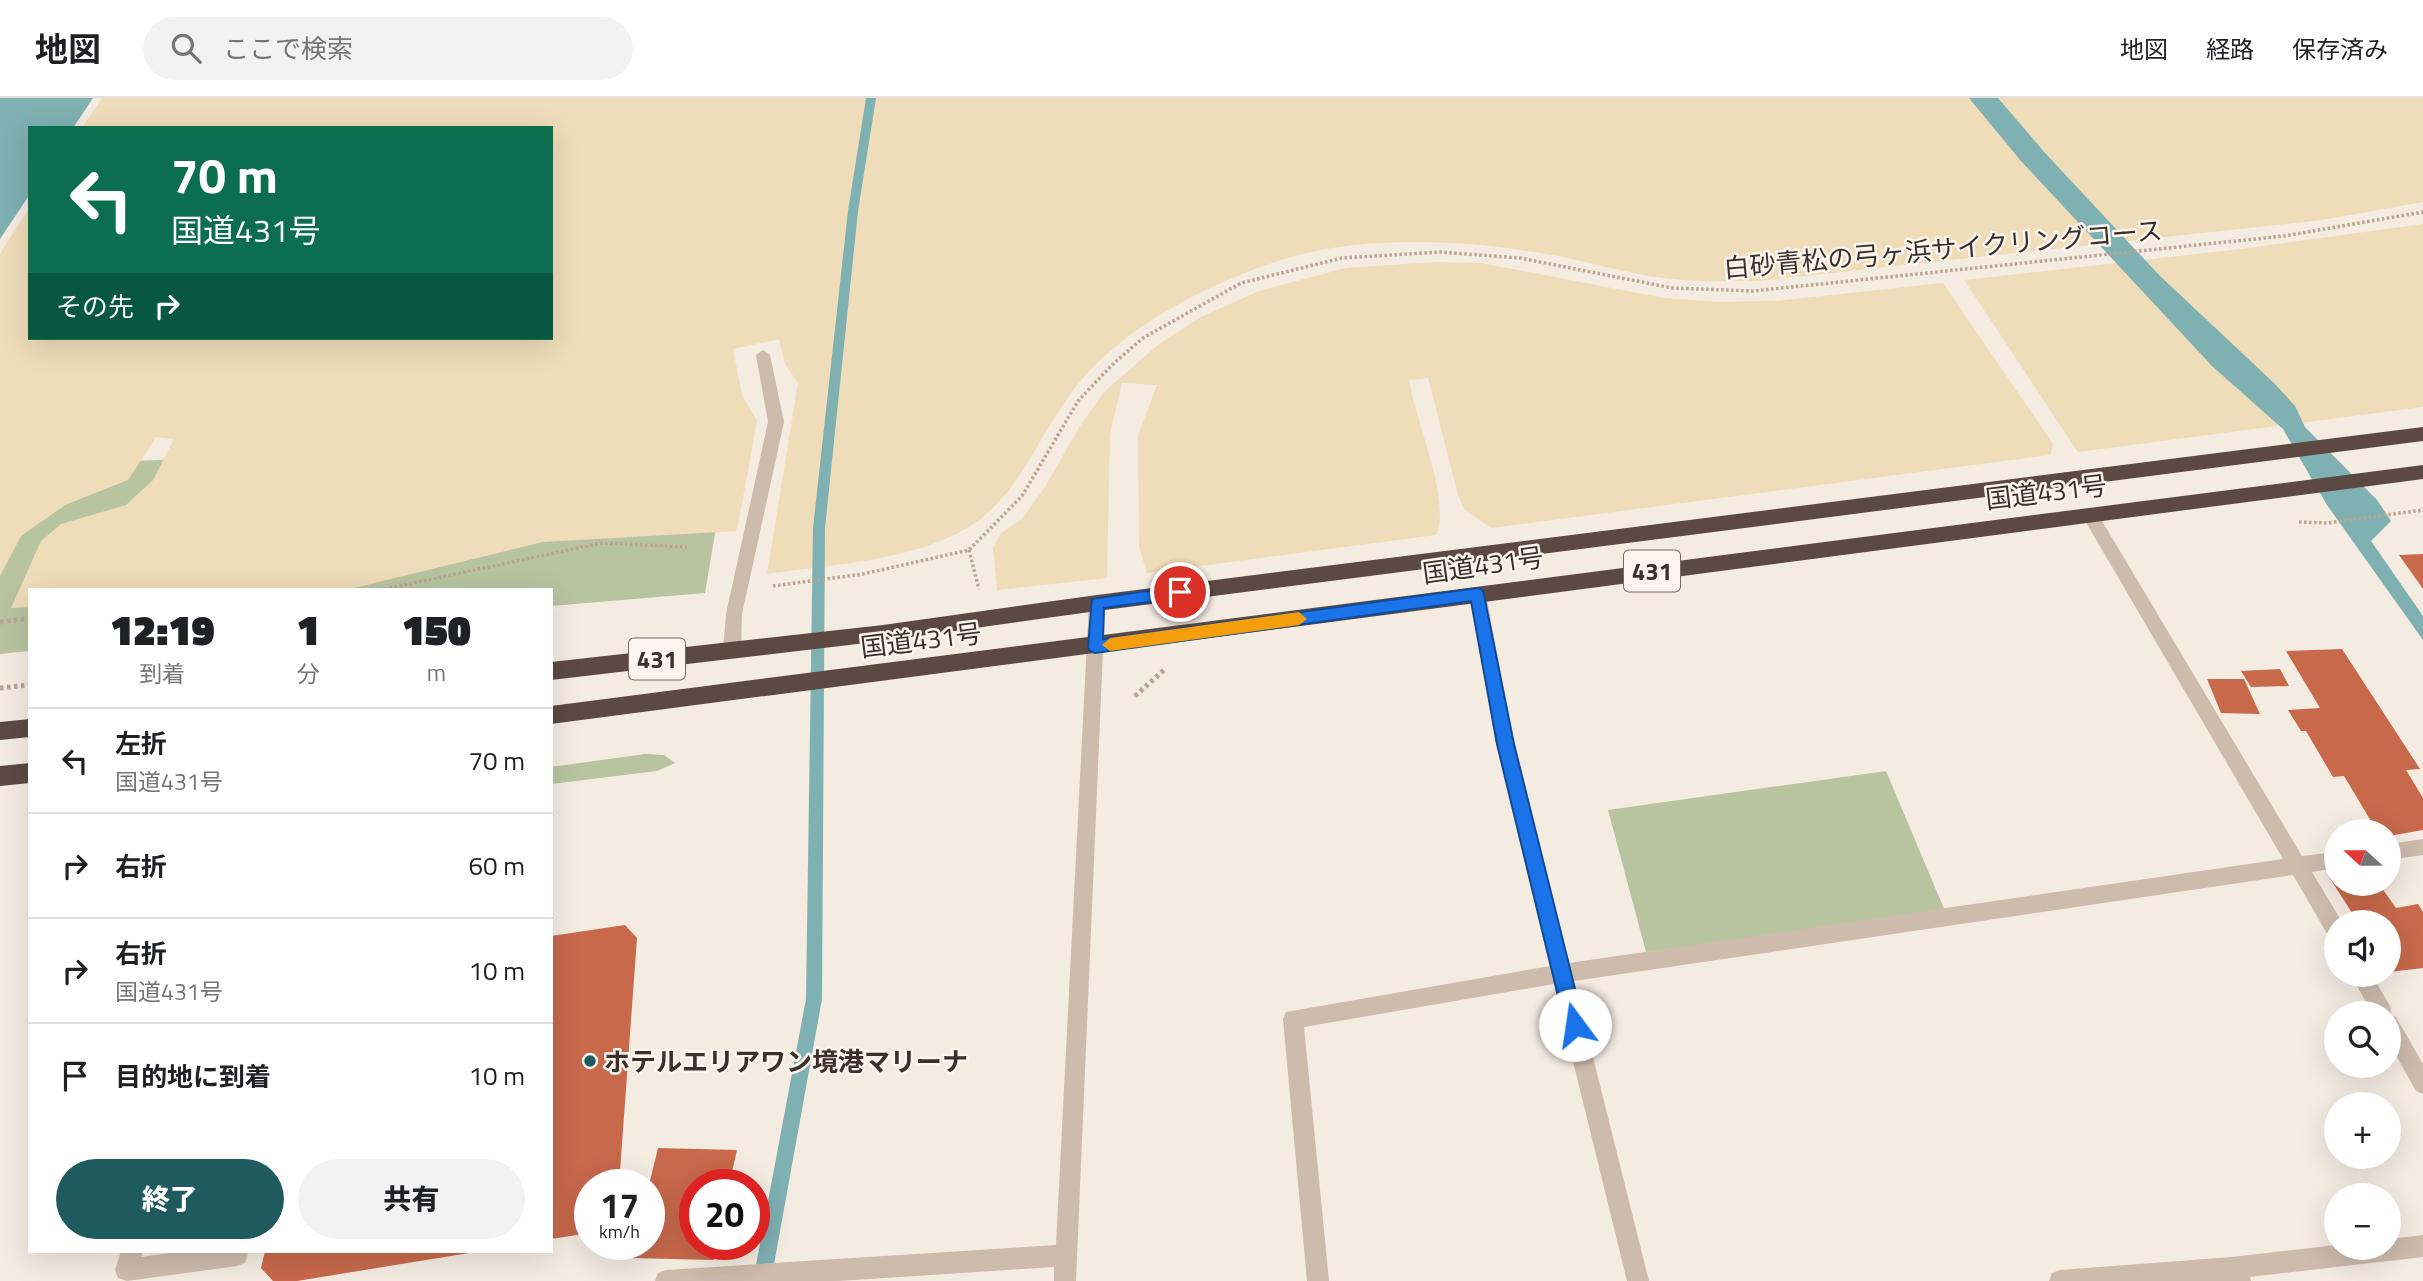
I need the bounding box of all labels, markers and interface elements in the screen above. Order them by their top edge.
search box [143,17,633,80]
text: 地図 [35,24,101,74]
icon: search [167,29,205,67]
text: ここで検索 [223,29,353,68]
text: 地図 [2120,31,2168,67]
text: 経路 [2206,31,2254,67]
text: 保存済み [2292,31,2388,67]
text: 70 m [171,137,278,212]
icon: left [56,154,147,245]
text: 国道431号 [171,206,321,254]
street label: 白砂青松の弓ヶ浜サイクリングコース [1722,210,2164,288]
text: その先 [56,287,134,326]
icon: right [148,287,186,325]
street label: 国道431号 [1983,465,2109,519]
street label: 国道431号 [1420,537,1546,593]
road number: 431 [1624,550,1680,592]
pin [1150,562,1210,622]
icon: arrive [1161,573,1199,611]
text: 12:19 [110,597,215,661]
text: 1 [297,597,320,661]
text: 150 [402,597,471,661]
street label: 国道431号 [858,613,984,667]
road number: 431 [629,638,685,680]
text: m [427,655,446,690]
text: 到着 [139,656,185,691]
text: 分 [297,656,320,691]
text: 左折 [115,724,167,763]
text: 70 m [468,741,525,780]
icon: left [56,742,94,780]
text: 国道431号 [115,764,223,799]
north arrow [2324,819,2401,896]
map controls [2324,819,2401,1260]
text: 60 m [468,846,525,885]
icon: right [56,847,94,885]
text: 右折 [115,847,167,886]
button: sound [2324,910,2401,987]
text: 右折 [115,934,167,973]
text: 10 m [468,951,525,990]
icon: right [56,952,94,990]
text: 国道431号 [115,974,223,1009]
position arrow [1538,988,1612,1062]
button: search [2324,1001,2401,1078]
place label: ホテルエリアワン境港マリーナ [604,1042,968,1081]
marker: ホテルエリアワン境港マリーナ [582,1053,598,1069]
text: 10 m [468,1056,525,1095]
icon: arrive [56,1057,94,1095]
text: 目的地に到着 [115,1057,271,1096]
button: + [2324,1092,2401,1169]
button: 終了 [56,1159,284,1239]
button: 共有 [298,1159,525,1239]
speed limit sign: 20 [679,1169,770,1260]
text: 17 [600,1178,639,1232]
button: − [2324,1183,2401,1260]
text: km/h [599,1218,640,1245]

